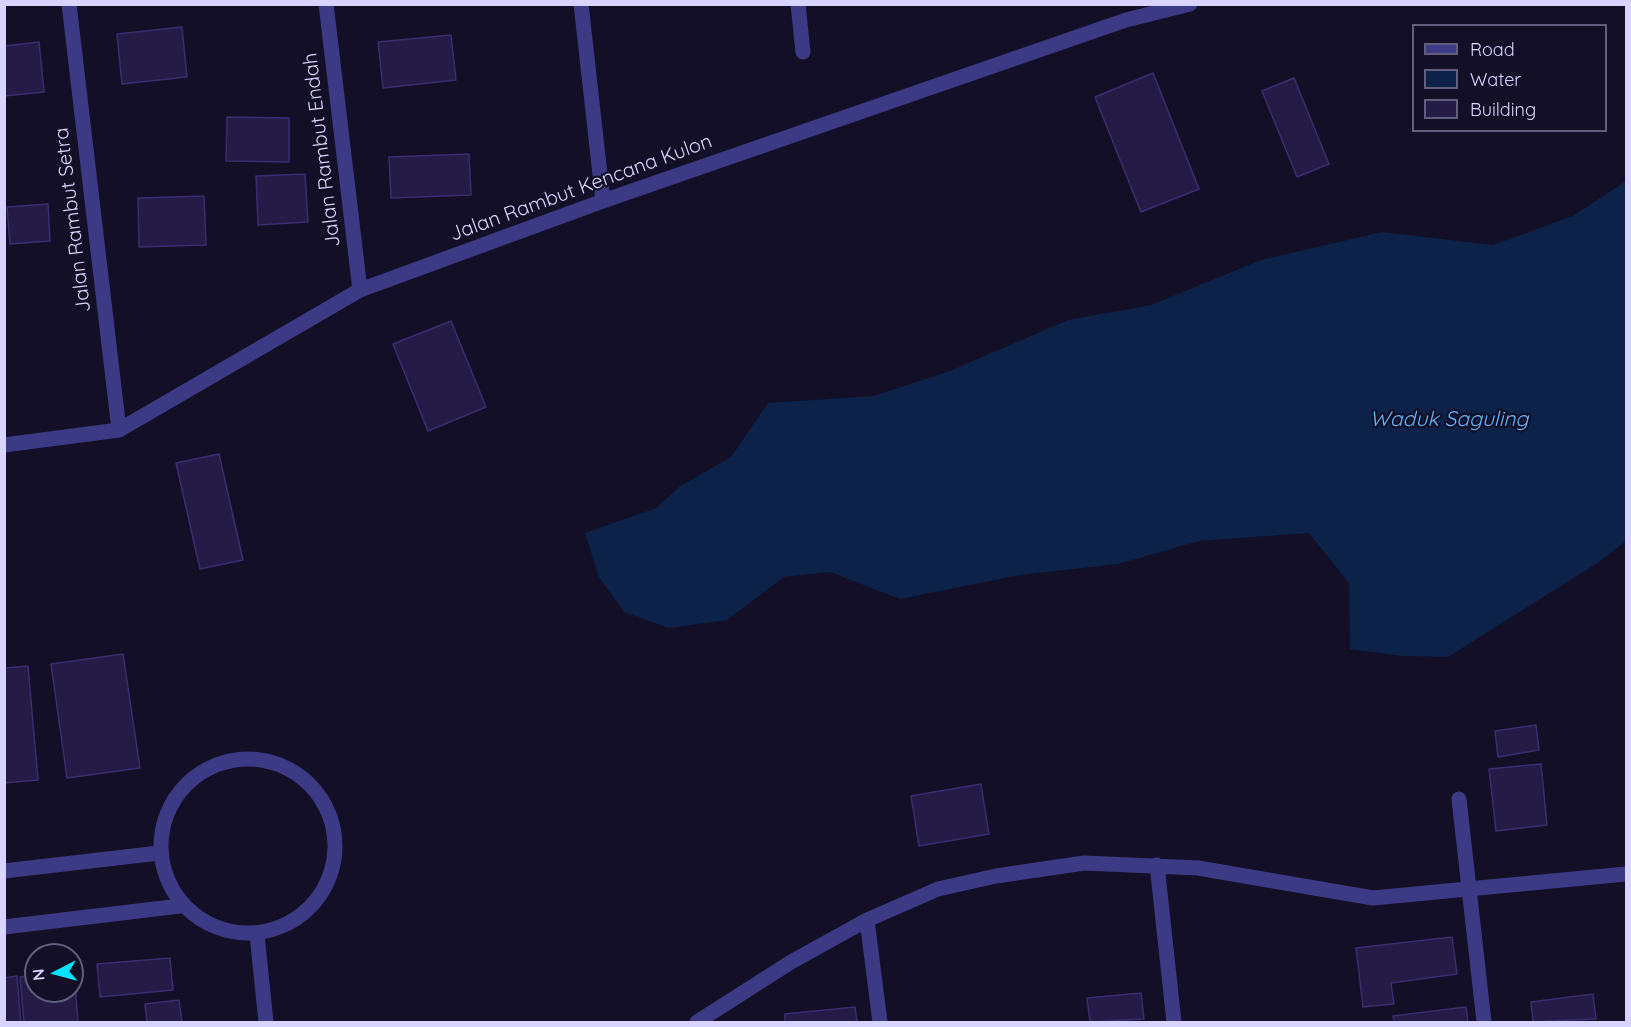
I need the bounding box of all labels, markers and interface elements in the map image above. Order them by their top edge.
legend [1412,24,1607,132]
text: Road [1470,38,1515,61]
street label: Jalan Rambut Endah [298,52,346,248]
text: Water [1470,68,1521,91]
text: Building [1470,98,1536,121]
street label: Jalan Rambut Setra [50,126,96,314]
street label: Jalan Rambut Kencana Kulon [447,129,715,247]
water label: Waduk Saguling [1370,407,1528,433]
north arrow [24,943,84,1003]
text: N [28,968,49,982]

